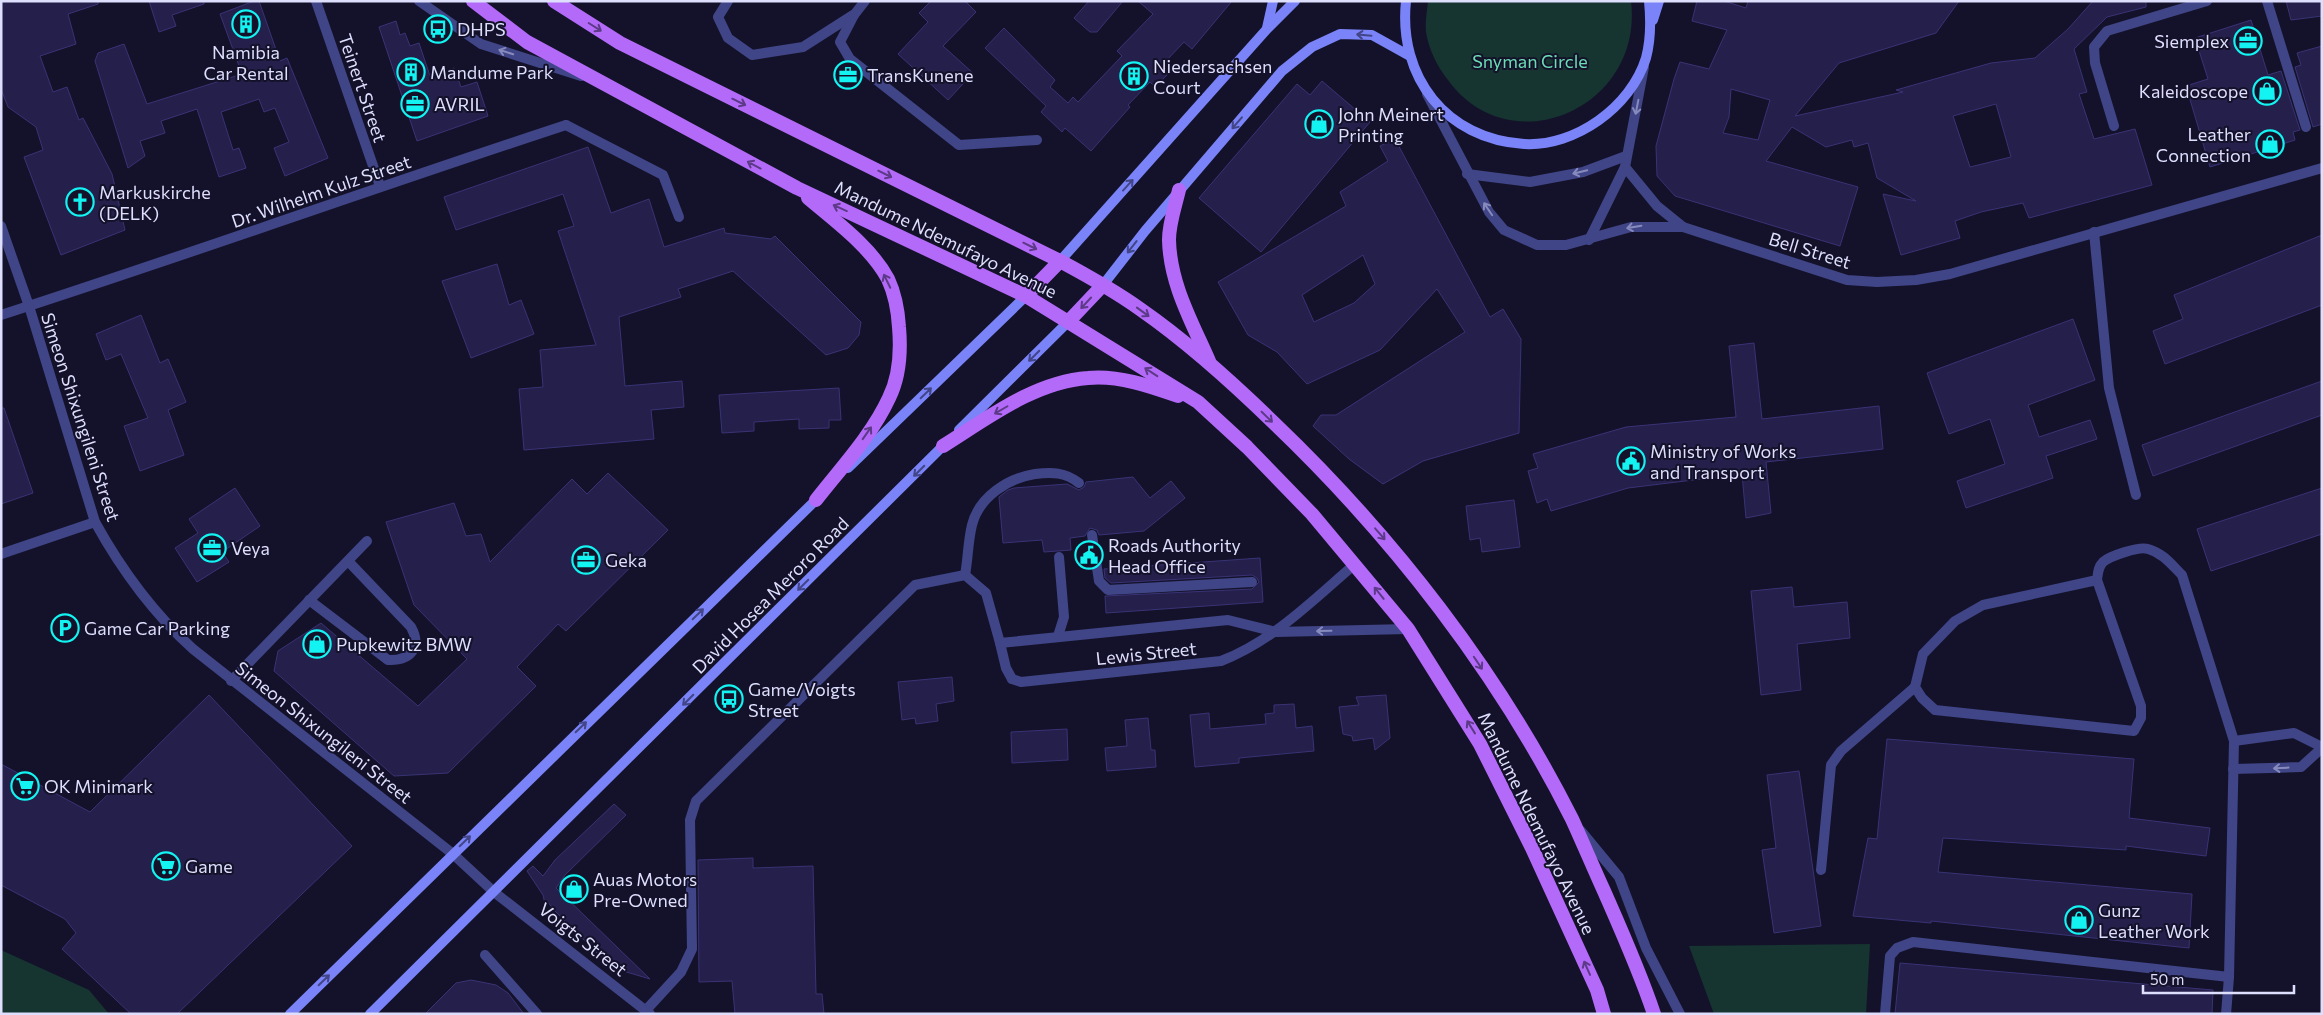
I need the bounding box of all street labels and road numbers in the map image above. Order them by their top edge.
street label: Teinert Street [334,31,392,145]
street label: Dr. Wilhelm Kulz Street [228,150,414,232]
street label: Mandume Ndemufayo Avenue [831,176,1061,302]
street label: Bell Street [1766,227,1854,273]
street label: Simeon Shixungileni Street [37,310,125,524]
street label: David Hosea Meroro Road [687,512,853,678]
street label: Lewis Street [1095,637,1197,669]
street label: Simeon Shixungileni Street [231,656,417,808]
street label: Mandume Ndemufayo Avenue [1474,708,1600,938]
street label: Voigts Street [534,898,632,980]

